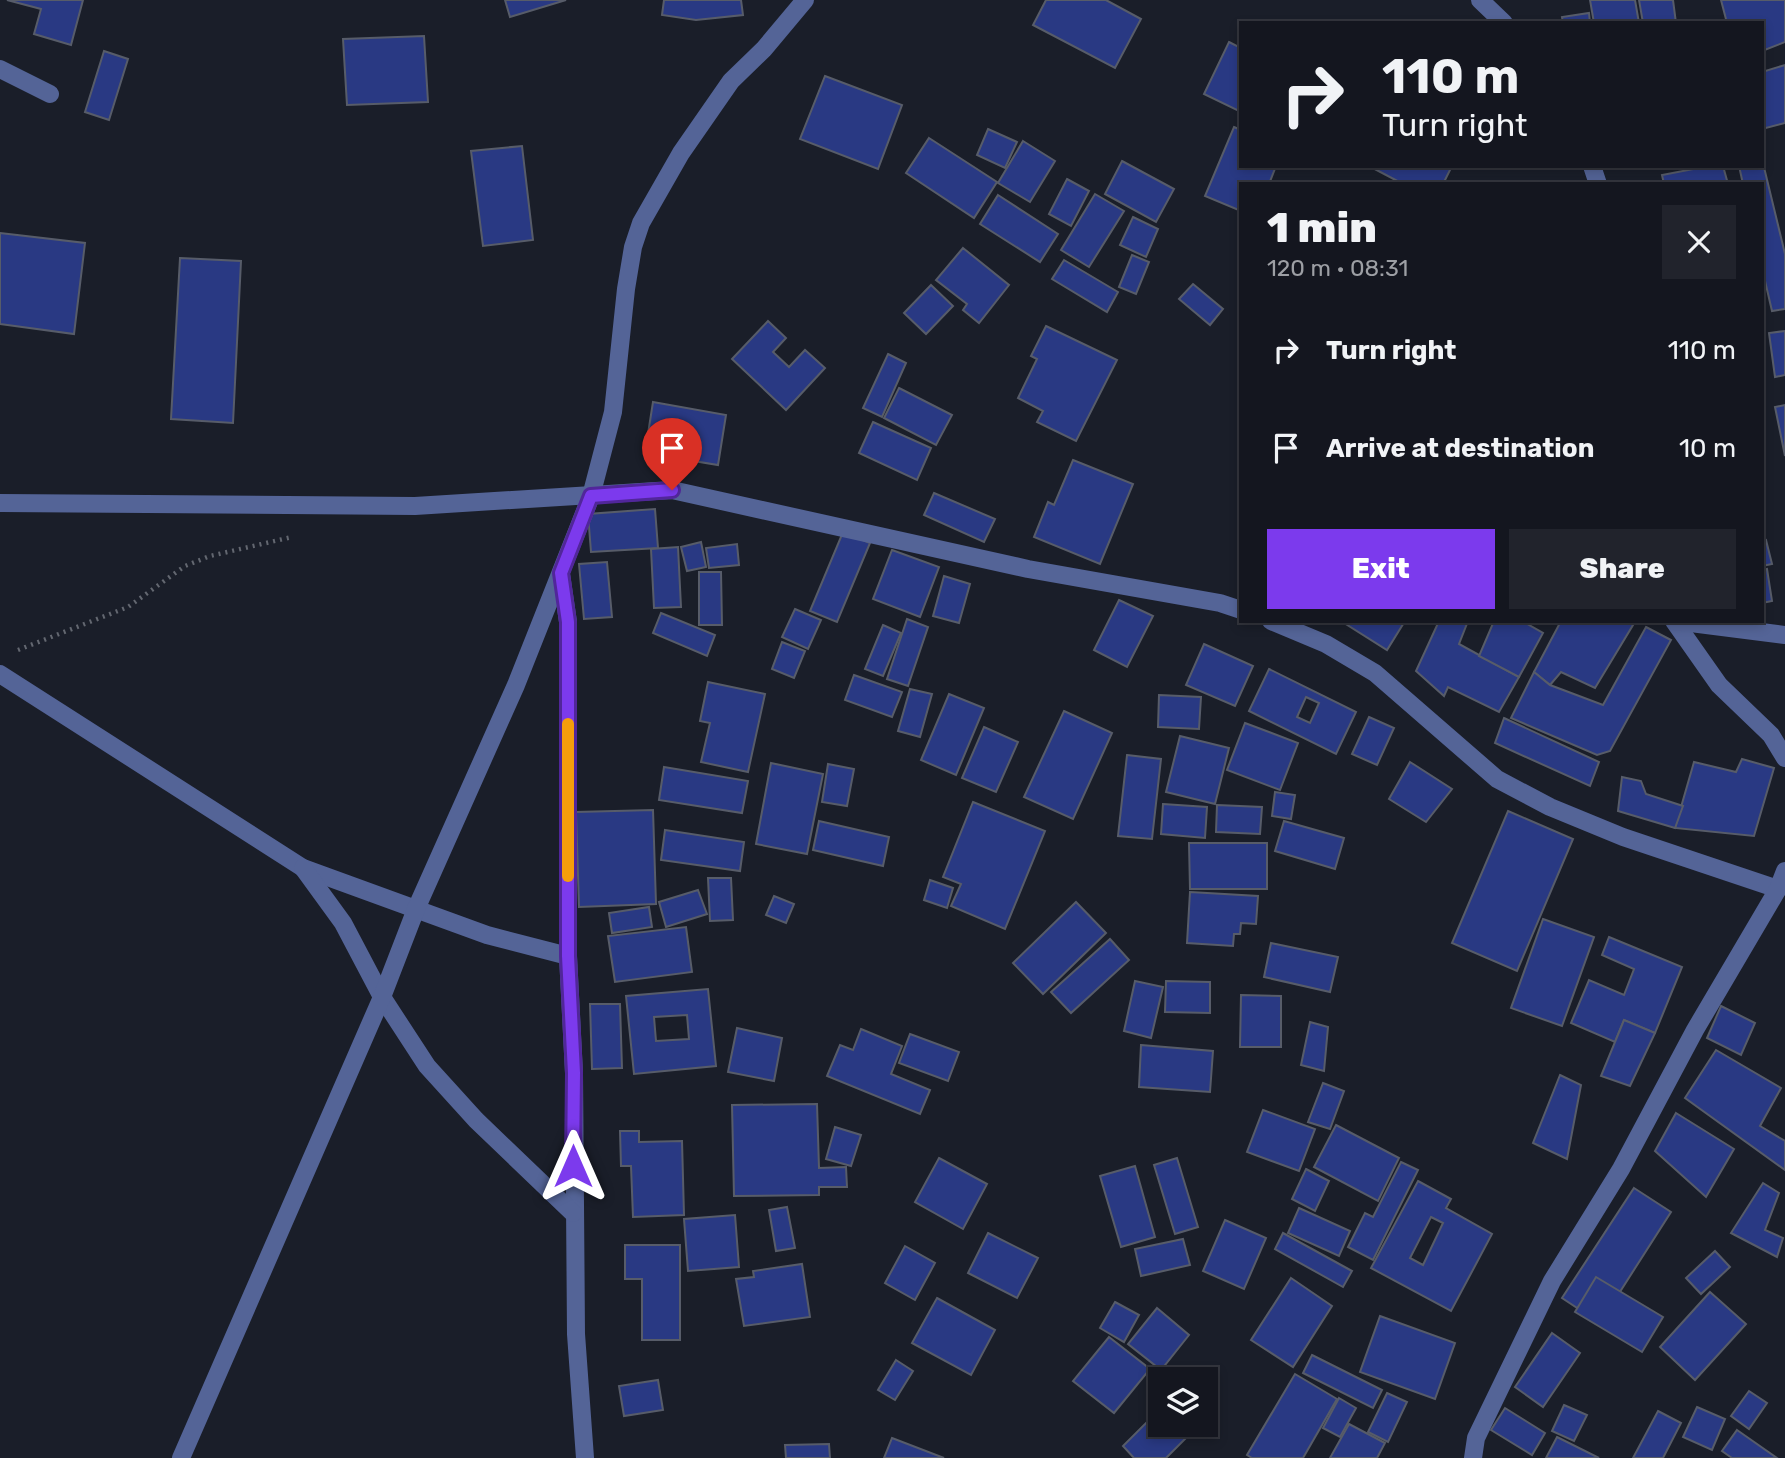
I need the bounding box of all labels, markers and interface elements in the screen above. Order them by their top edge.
text: 110 m [1382,47,1519,105]
icon: right [1267,49,1358,140]
text: Turn right [1382,106,1527,144]
text: 1 min [1267,203,1377,253]
button: close [1662,205,1736,279]
text: 120 m · 08:31 [1267,254,1408,282]
icon: right [1267,331,1305,369]
text: Turn right [1326,335,1456,366]
text: 110 m [1668,335,1736,366]
pin [642,418,702,490]
icon: arrive [653,429,691,467]
icon: arrive [1267,429,1305,467]
text: Arrive at destination [1326,433,1594,464]
text: 10 m [1679,433,1736,464]
button: Exit [1267,529,1495,609]
button: Share [1509,529,1736,609]
position arrow [536,1129,610,1203]
map controls [1148,1367,1218,1437]
button: layers [1148,1367,1218,1437]

